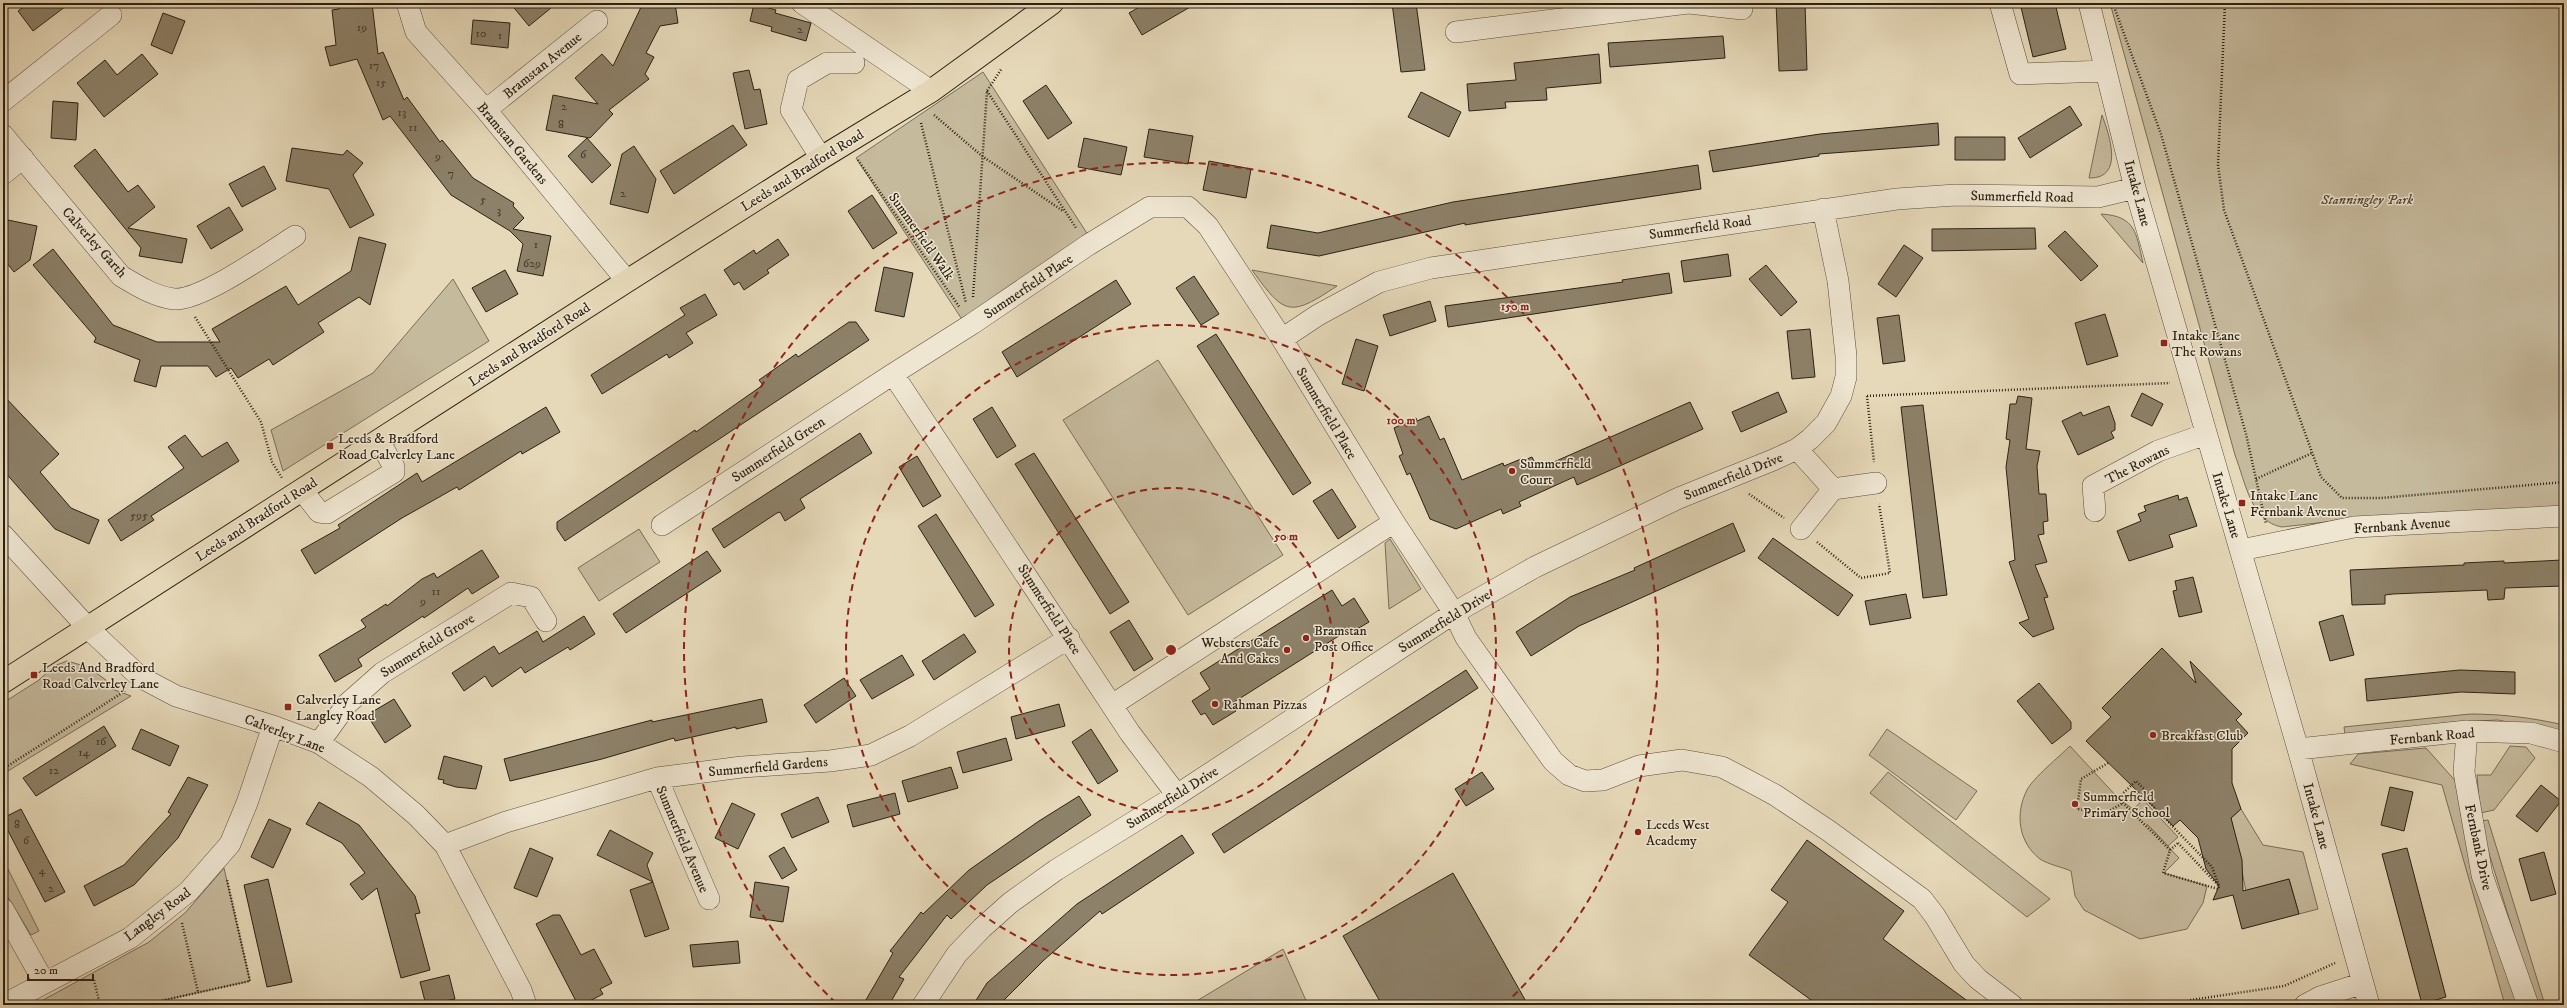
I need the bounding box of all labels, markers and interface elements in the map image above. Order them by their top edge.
house number: 19 [357,20,367,35]
house number: 2 [797,22,803,37]
house number: 10 [476,26,486,41]
house number: 1 [498,28,502,43]
street label: Bramstan Avenue [500,28,586,103]
house number: 17 [369,58,379,73]
house number: 15 [376,75,386,90]
street label: Bramstan Gardens [473,99,552,189]
house number: 2 [561,99,567,114]
house number: 13 [398,105,406,120]
house number: 8 [558,117,564,132]
house number: 11 [409,120,417,135]
street label: Leeds and Bradford Road [738,126,867,216]
house number: 6 [580,147,587,162]
house number: 9 [434,149,441,164]
street label: Intake Lane [2120,158,2155,229]
house number: 7 [448,166,454,181]
house number: 2 [620,186,626,201]
street label: Summerfield Road [1970,187,2074,207]
street label: Summerfield Walk [884,189,958,284]
park label: Stanningley Park [2320,191,2413,209]
house number: 5 [480,192,486,207]
house number: 3 [497,203,501,218]
street label: Calverley Garth [58,204,131,282]
street label: Summerfield Road [1648,212,1752,244]
house number: 1 [534,237,538,252]
street label: Summerfield Place [980,250,1077,323]
house number: 629 [523,256,541,271]
street label: Leeds and Bradford Road [465,299,594,391]
text: 150 m [1501,299,1529,314]
place label: Intake Lane The Rowans [2172,327,2242,361]
marker: Intake Lane The Rowans [2159,338,2169,348]
street label: Summerfield Place [1292,364,1361,463]
street label: Summerfield Green [728,413,829,487]
text: 100 m [1387,413,1415,428]
place label: Leeds & Bradford Road Calverley Lane [338,430,455,464]
marker: Leeds & Bradford Road Calverley Lane [325,441,335,451]
street label: The Rowans [2102,441,2173,489]
street label: Summerfield Drive [1681,449,1786,505]
place label: Summerfield Court [1520,455,1591,489]
marker: Summerfield Court [1507,466,1517,476]
street label: Intake Lane [2207,470,2245,541]
street label: Leeds and Bradford Road [192,474,321,566]
place label: Intake Lane Fernbank Avenue [2250,487,2347,521]
marker: Intake Lane Fernbank Avenue [2237,498,2247,508]
house number: 595 [130,508,148,523]
street label: Fernbank Avenue [2353,514,2451,538]
text: 50 m [1273,529,1298,544]
street label: Summerfield Place [1013,561,1085,658]
house number: 11 [432,584,440,599]
street label: Summerfield Drive [1395,586,1494,657]
house number: 9 [419,594,426,609]
street label: Summerfield Grove [377,610,478,682]
place label: Bramstan Post Office [1314,622,1374,656]
marker: Bramstan Post Office [1301,633,1311,643]
place label: Websters Cafe And Cakes [1200,634,1279,668]
centre of rings [1164,643,1178,657]
marker: Websters Cafe And Cakes [1282,645,1292,655]
place label: Leeds And Bradford Road Calverley Lane [42,659,159,693]
marker: Leeds And Bradford Road Calverley Lane [29,670,39,680]
place label: Calverley Lane Langley Road [296,691,381,725]
place label: Rahman Pizzas [1223,696,1307,714]
marker: Rahman Pizzas [1210,699,1220,709]
marker: Calverley Lane Langley Road [283,702,293,712]
street label: Calverley Lane [242,710,328,758]
street label: Fernbank Road [2389,724,2475,750]
place label: Breakfast Club [2161,727,2243,745]
marker: Breakfast Club [2148,730,2158,740]
house number: 16 [96,734,107,749]
house number: 14 [78,745,91,760]
street label: Summerfield Gardens [708,753,829,781]
street label: Summerfield Drive [1123,762,1222,833]
house number: 12 [49,763,59,778]
street label: Intake Lane [2299,781,2334,852]
street label: Summerfield Avenue [651,783,713,896]
place label: Summerfield Primary School [2083,788,2170,822]
marker: Summerfield Primary School [2070,799,2080,809]
street label: Fernbank Drive [2460,803,2496,892]
place label: Leeds West Academy [1646,816,1710,850]
house number: 8 [14,817,20,832]
marker: Leeds West Academy [1633,827,1643,837]
house number: 6 [23,833,30,848]
house number: 4 [39,863,47,878]
house number: 2 [48,881,54,896]
street label: Langley Road [121,884,194,946]
scale bar [28,956,93,982]
text: 20 m [34,963,58,978]

